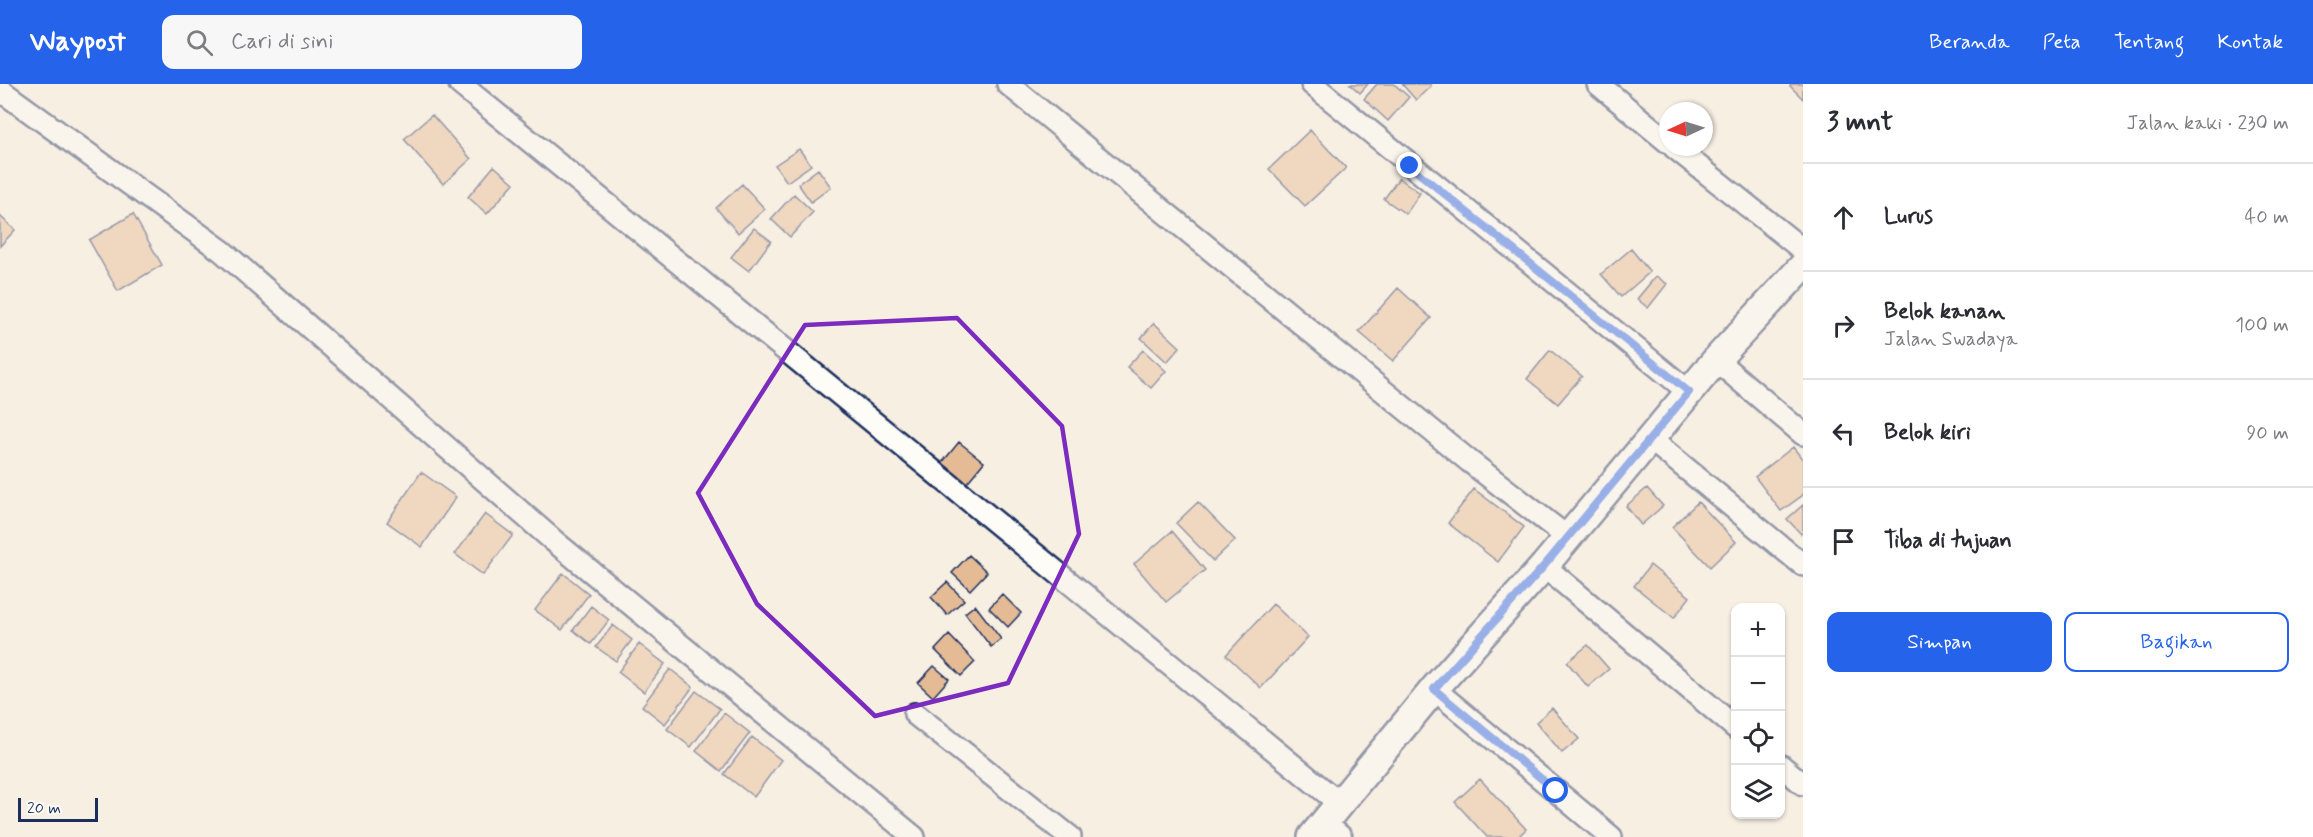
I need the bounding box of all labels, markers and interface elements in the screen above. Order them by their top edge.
search box [162,15,582,69]
text: Waypost [30,24,126,61]
icon: search [183,26,216,59]
text: Cari di sini [231,28,333,56]
text: Beranda [1929,28,2010,56]
text: Peta [2043,28,2081,56]
text: Tentang [2114,28,2184,56]
text: Kontak [2217,28,2283,56]
north arrow [1659,102,1713,156]
text: 3 mnt [1827,106,1893,140]
text: Jalan kaki · 230 m [2127,110,2289,137]
route end [1396,152,1422,178]
icon: ahead [1827,201,1860,234]
text: Lurus [1884,203,1933,231]
text: 40 m [2245,204,2289,231]
text: Belok kanan [1884,298,2005,326]
icon: right [1827,309,1860,342]
text: 100 m [2235,312,2289,339]
text: Jalan Swadaya [1884,326,2018,353]
icon: left [1827,417,1860,450]
text: Belok kiri [1884,419,1971,447]
text: 90 m [2246,420,2289,447]
icon: arrive [1827,525,1860,558]
text: Tiba di tujuan [1884,527,2012,555]
map controls [1731,603,1785,819]
button: + [1731,603,1785,657]
button: Simpan [1827,612,2052,672]
button: Bagikan [2064,612,2289,672]
button: − [1731,657,1785,711]
button: locate [1731,711,1785,765]
button: layers [1731,765,1785,819]
route start [1542,777,1568,803]
scale bar [18,795,98,822]
text: 20 m [27,798,61,819]

